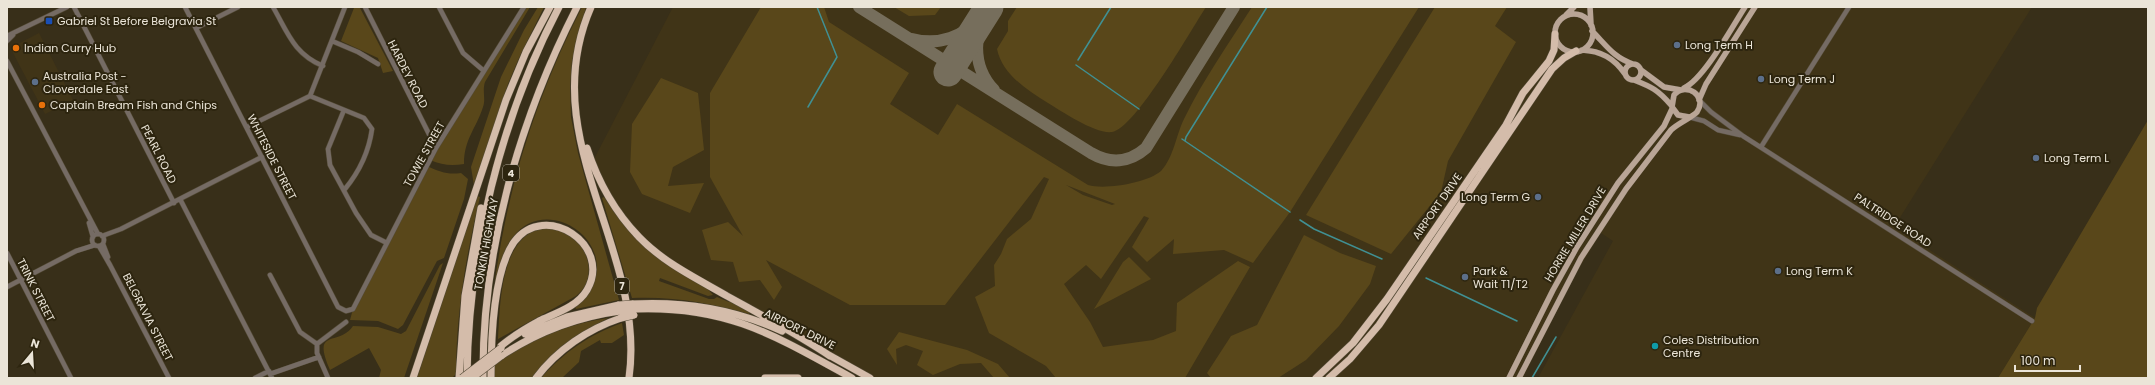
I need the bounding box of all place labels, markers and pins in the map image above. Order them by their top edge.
place label: Gabriel St Before Belgravia St [57,13,216,29]
marker: Gabriel St Before Belgravia St [44,16,54,26]
place label: Long Term H [1685,37,1753,53]
place label: Indian Curry Hub [24,40,116,56]
marker: Long Term H [1672,40,1682,50]
marker: Indian Curry Hub [11,43,21,53]
place label: Australia Post - Cloverdale East [43,68,129,97]
place label: Long Term J [1769,71,1835,87]
marker: Long Term J [1756,74,1766,84]
marker: Australia Post - Cloverdale East [30,77,40,87]
place label: Captain Bream Fish and Chips [50,97,217,113]
marker: Captain Bream Fish and Chips [37,100,47,110]
place label: Long Term L [2044,150,2109,166]
marker: Long Term L [2031,153,2041,163]
place label: Long Term G [1461,189,1530,205]
marker: Long Term G [1533,192,1543,202]
place label: Park & Wait T1/T2 [1473,263,1528,292]
place label: Long Term K [1786,263,1853,279]
marker: Long Term K [1773,266,1783,276]
marker: Park & Wait T1/T2 [1460,272,1470,282]
place label: Coles Distribution Centre [1663,332,1759,361]
marker: Coles Distribution Centre [1650,341,1660,351]

